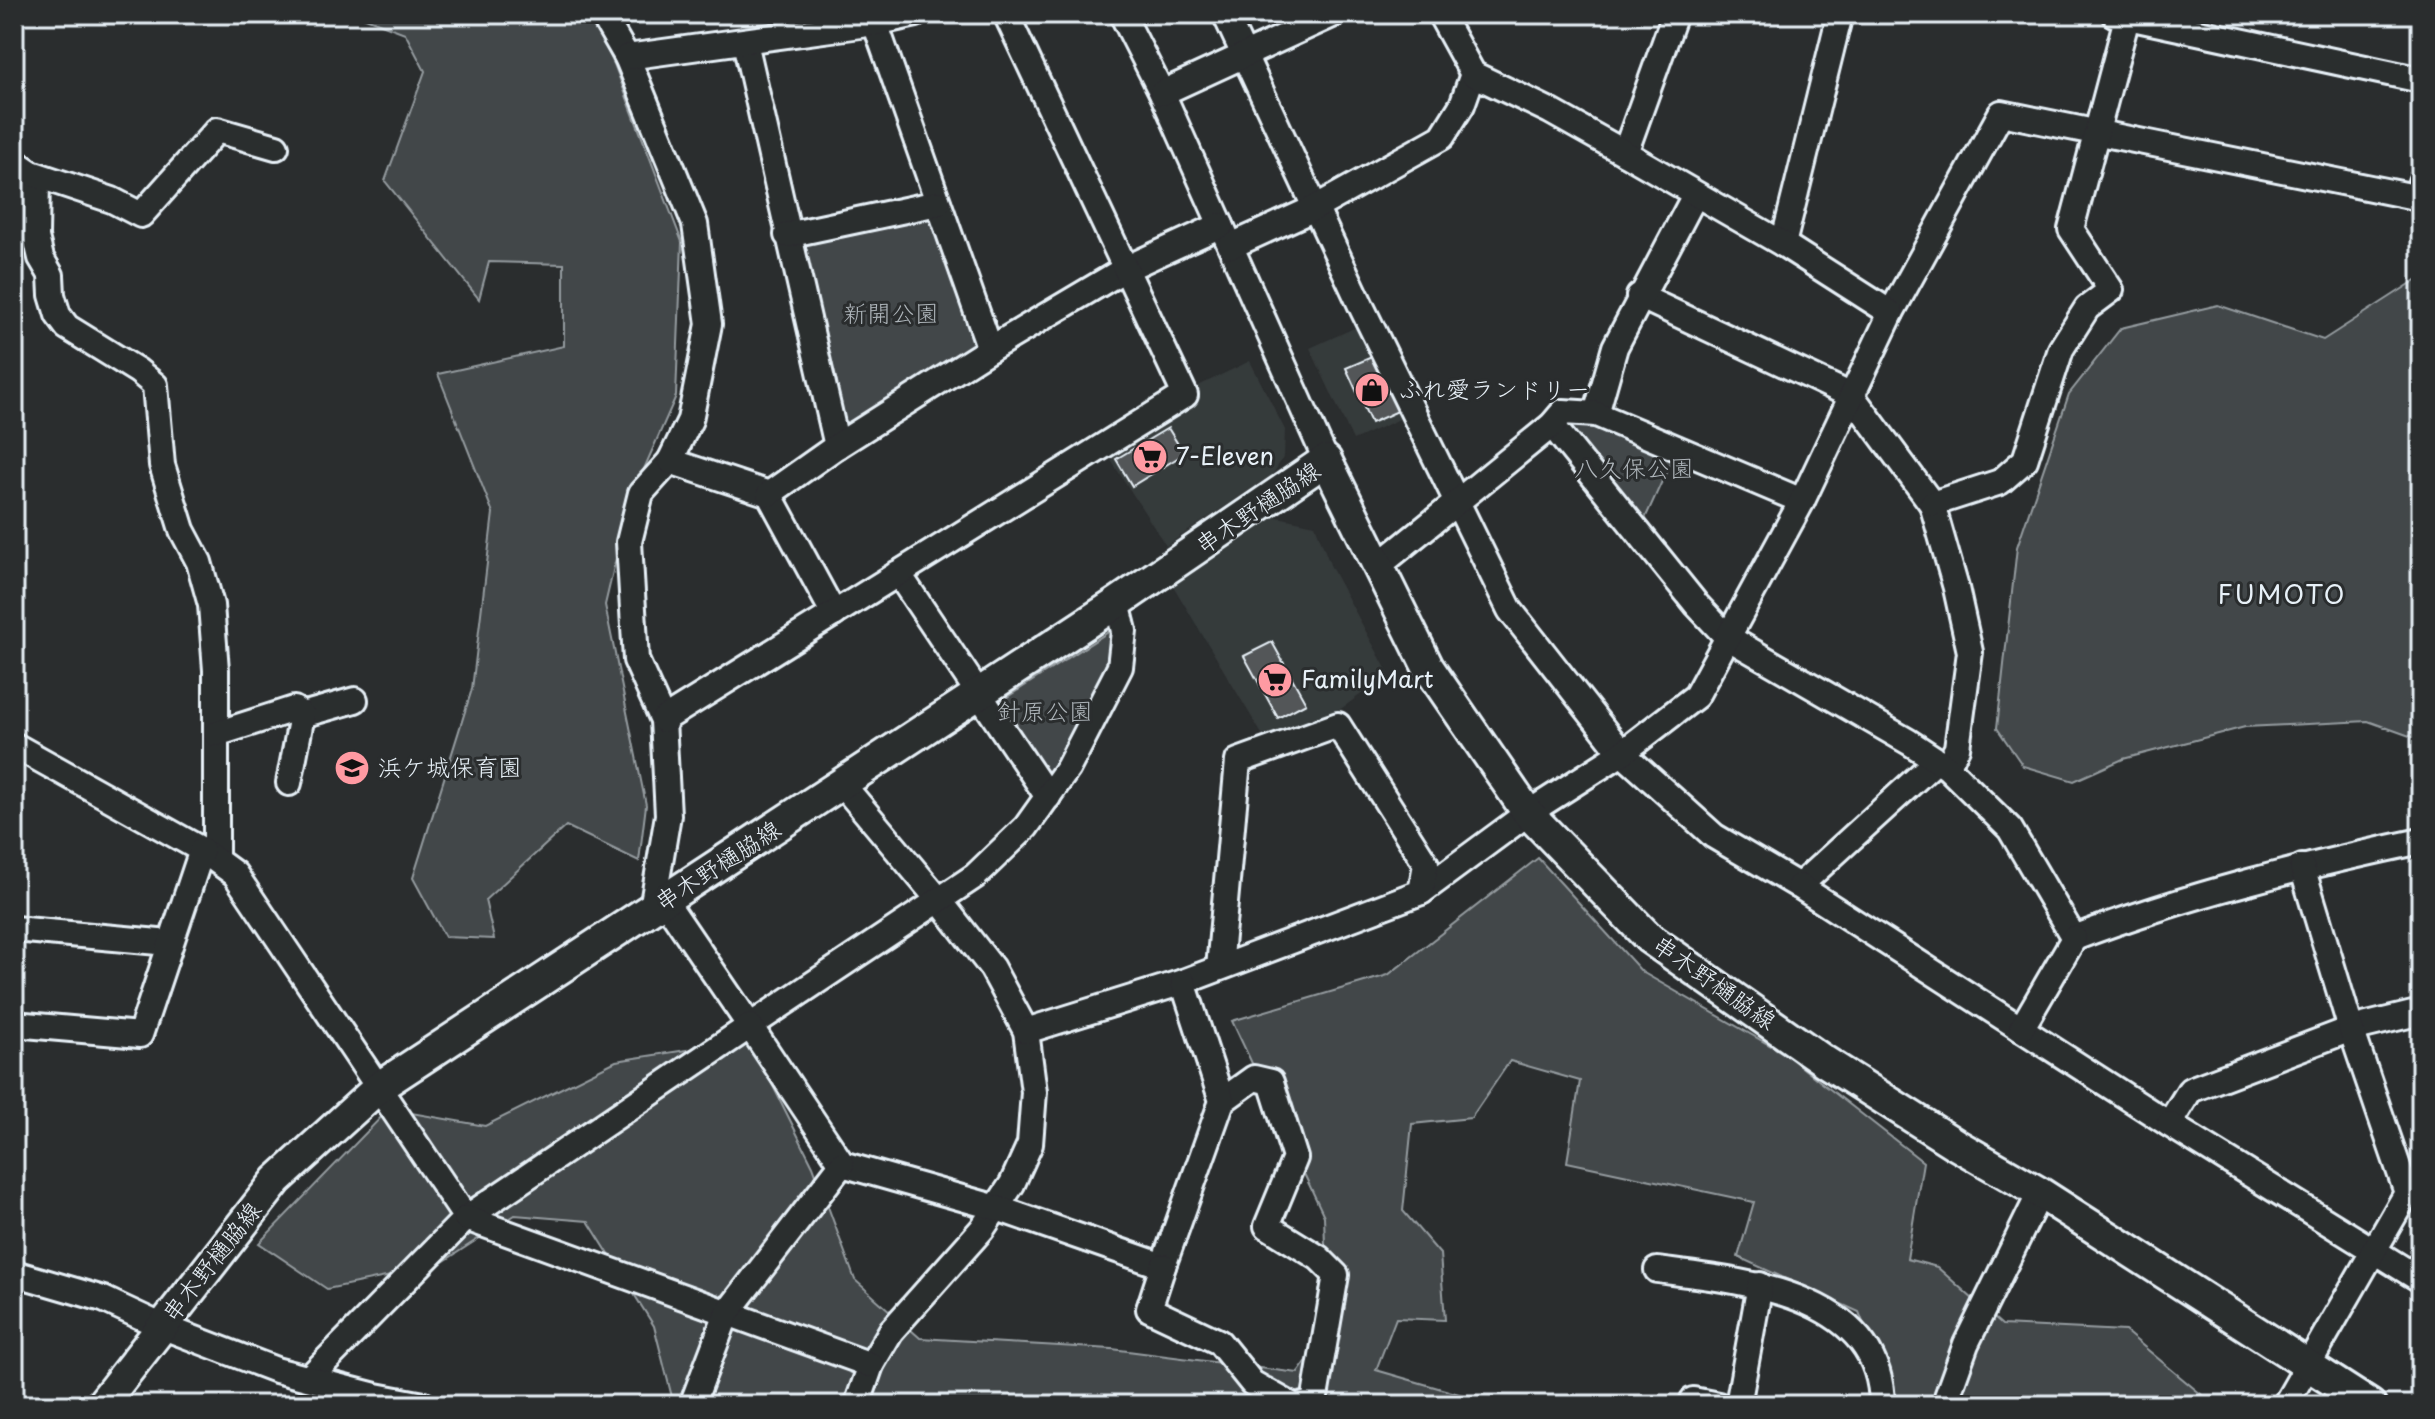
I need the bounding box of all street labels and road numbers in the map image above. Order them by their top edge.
street label: 串木野樋脇線 [1187,451,1327,562]
street label: 串木野樋脇線 [647,810,787,919]
street label: 串木野樋脇線 [1646,925,1784,1037]
street label: 串木野樋脇線 [152,1193,269,1329]

